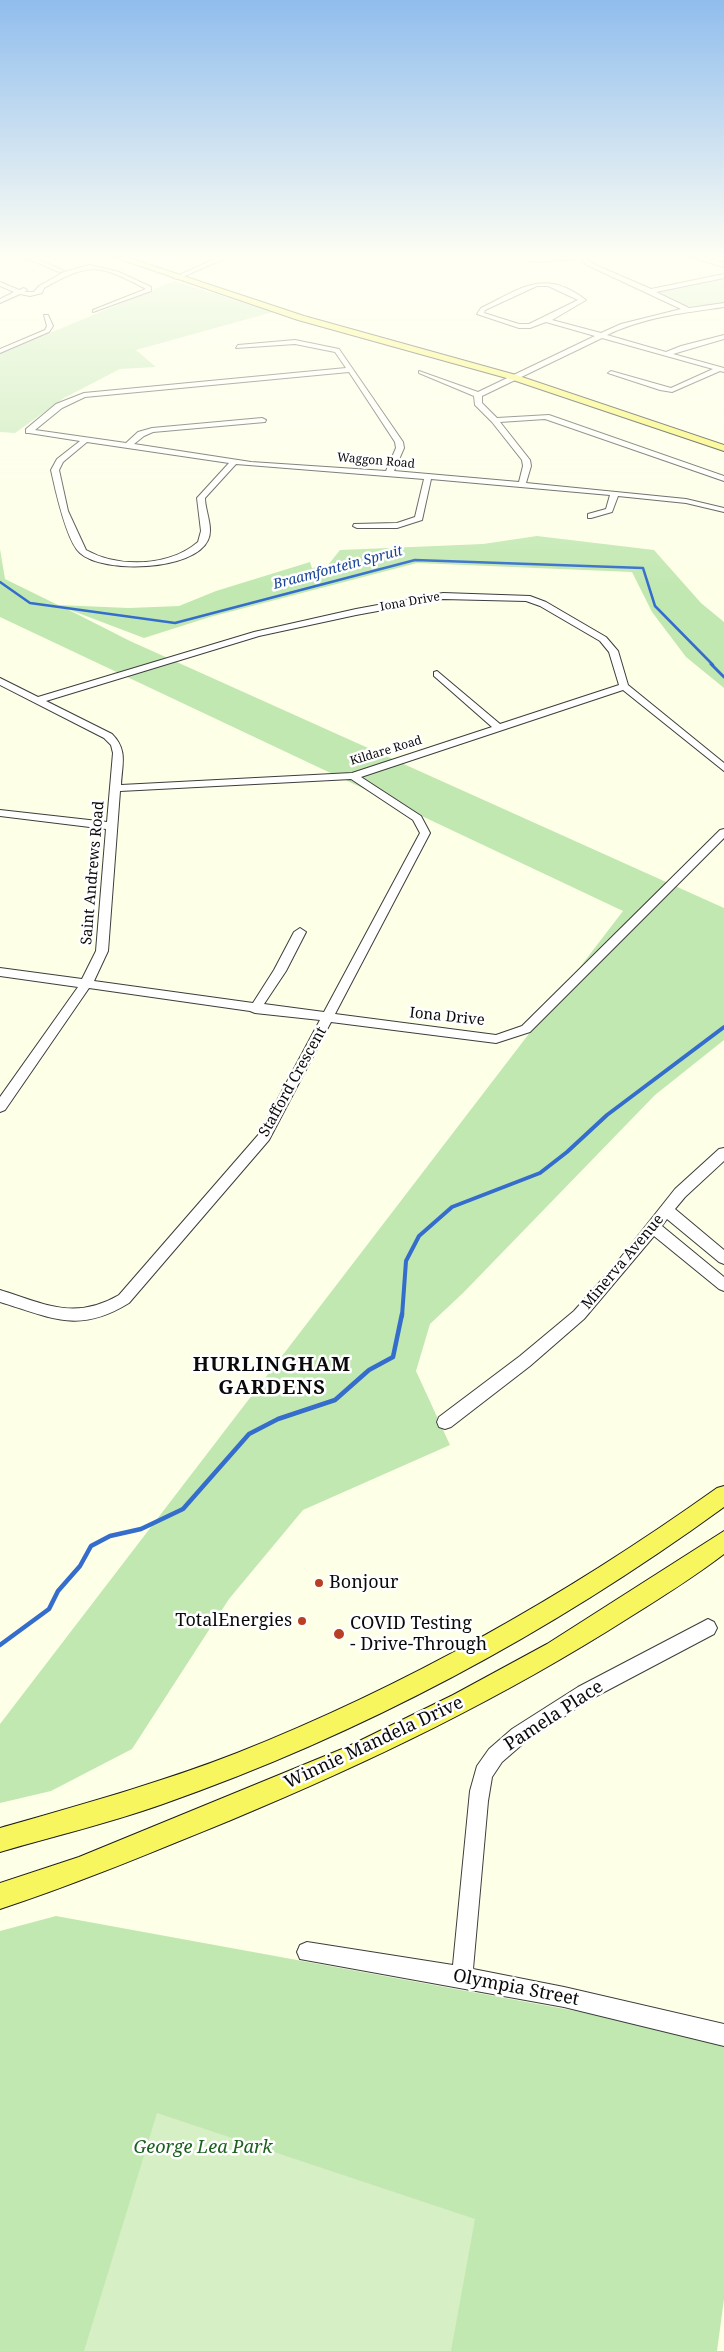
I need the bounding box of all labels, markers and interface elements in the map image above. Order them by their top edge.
street label: Waggon Road [336,450,416,472]
water label: Braamfontein Spruit [271,543,405,593]
street label: Iona Drive [379,590,441,614]
street label: Kildare Road [348,733,424,769]
street label: Saint Andrews Road [78,800,108,946]
street label: Iona Drive [408,1004,486,1030]
street label: Stafford Crescent [255,1024,331,1140]
street label: Minerva Avenue [578,1211,668,1313]
district label: HURLINGHAM GARDENS [192,1353,352,1400]
place label: Bonjour [329,1572,398,1594]
marker: Bonjour [313,1577,325,1589]
place label: TotalEnergies [175,1610,292,1632]
place label: COVID Testing - Drive-Through [350,1613,487,1656]
marker: TotalEnergies [296,1615,308,1627]
marker: COVID Testing - Drive-Through [332,1627,346,1641]
street label: Pamela Place [501,1676,607,1756]
street label: Winnie Mandela Drive [281,1692,467,1794]
street label: Olympia Street [451,1965,581,2011]
park label: George Lea Park [133,2137,273,2159]

